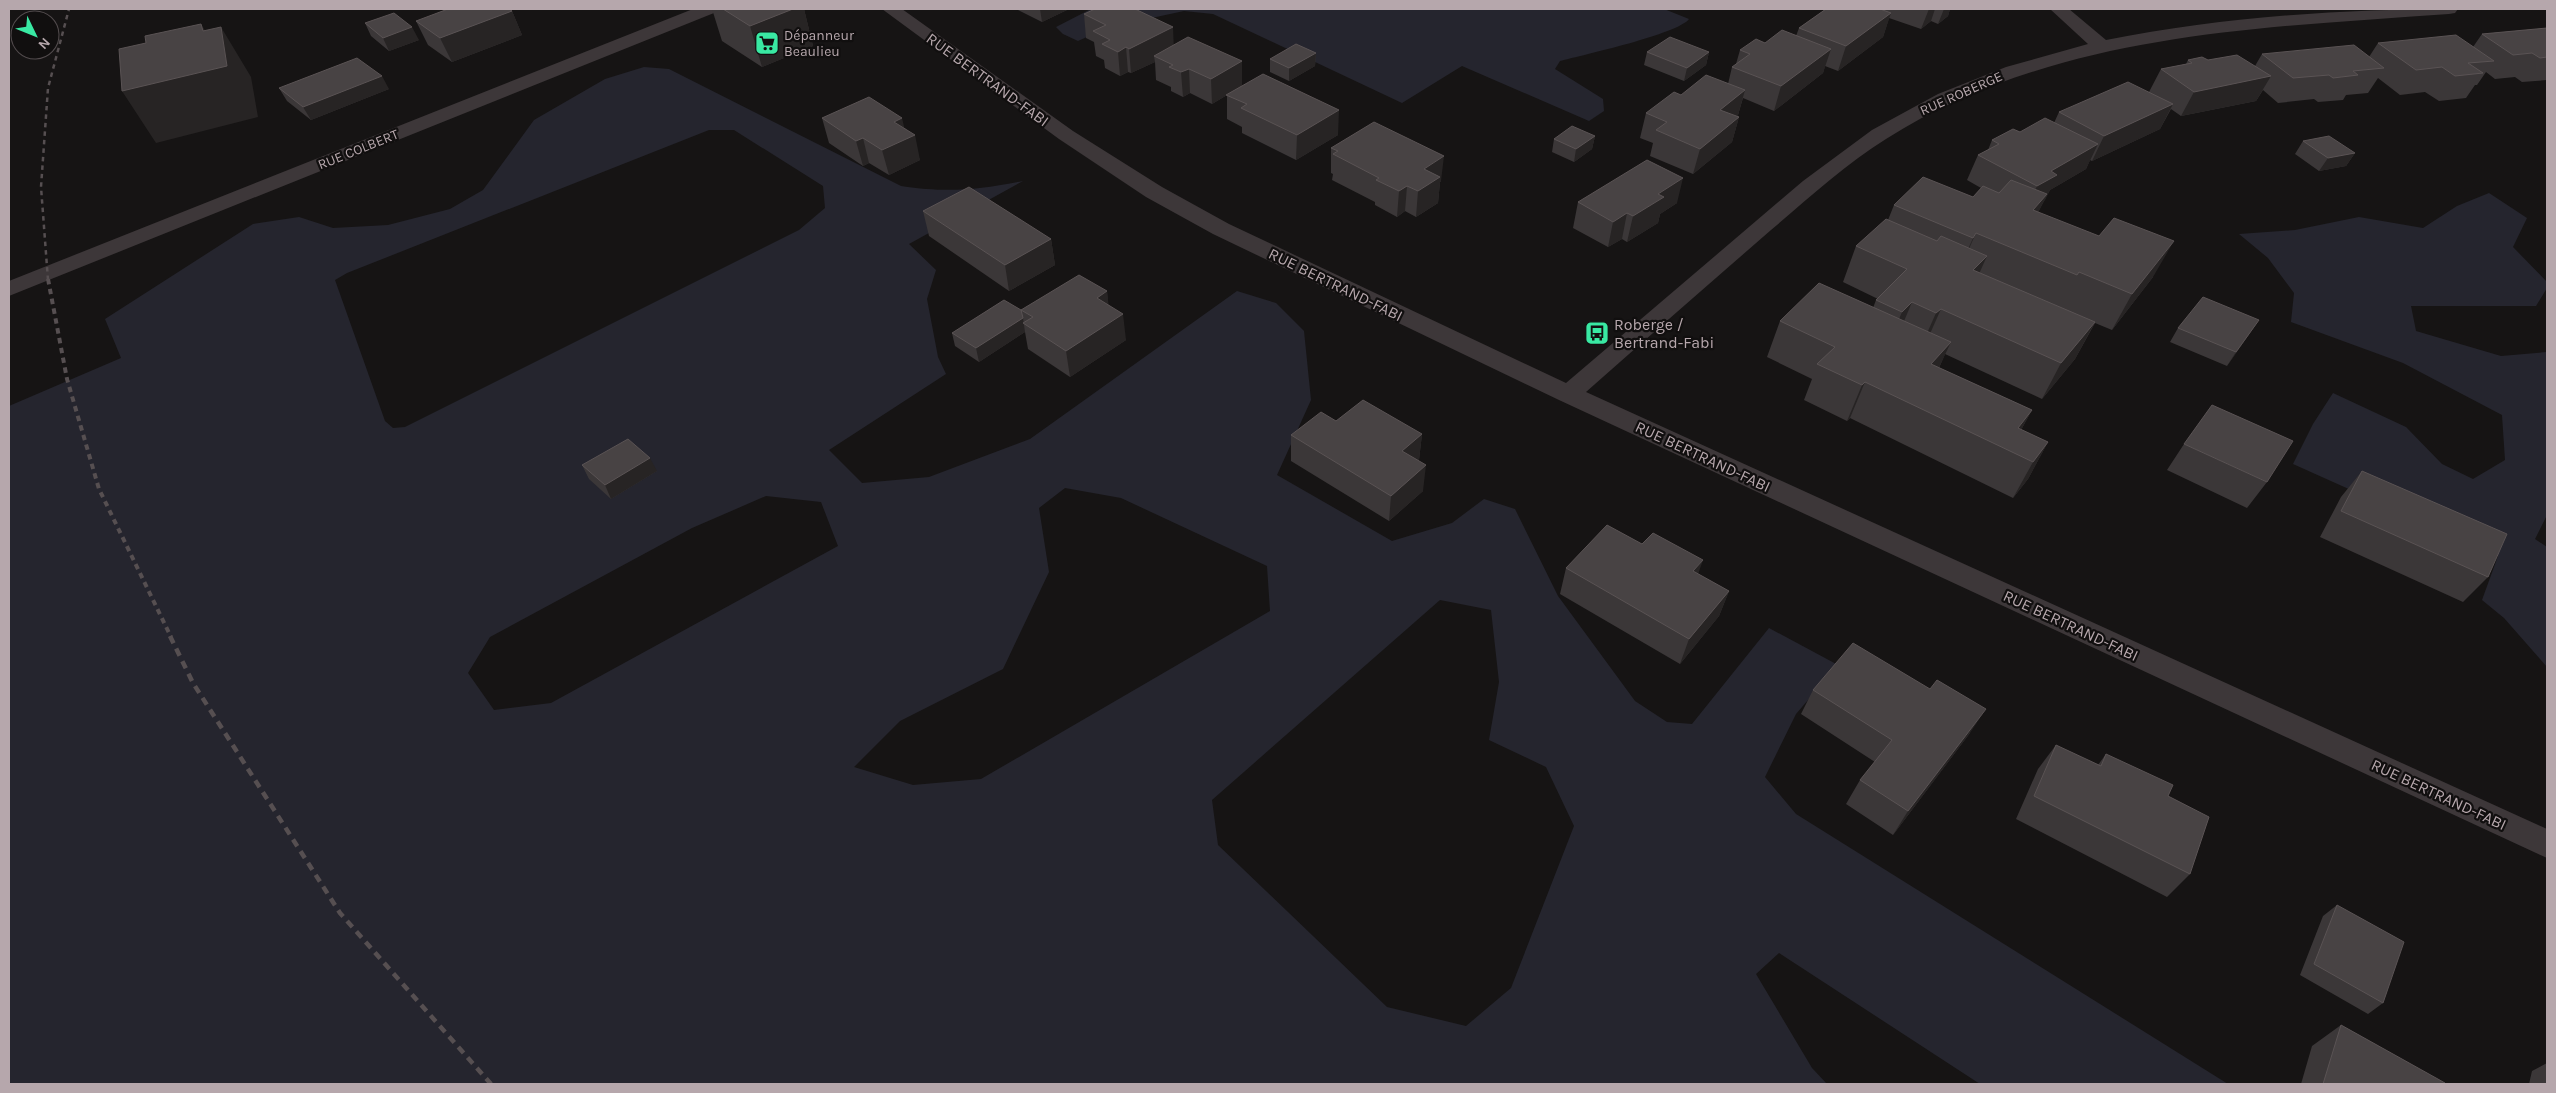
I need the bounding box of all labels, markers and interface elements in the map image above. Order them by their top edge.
north arrow [10,10,60,60]
place label: Dépanneur Beaulieu [784,27,855,60]
street label: RUE BERTRAND-FABI [923,29,1053,130]
supermarket icon: Dépanneur Beaulieu [754,30,780,56]
text: N [34,34,54,53]
street label: RUE ROBERGE [1917,68,2005,119]
street label: RUE COLBERT [315,126,401,173]
street label: RUE BERTRAND-FABI [1266,244,1406,325]
place label: Roberge / Bertrand-Fabi [1614,315,1714,352]
bus stop icon: Roberge / Bertrand-Fabi [1584,320,1610,346]
street label: RUE BERTRAND-FABI [1632,417,1773,496]
street label: RUE BERTRAND-FABI [2000,586,2141,665]
street label: RUE BERTRAND-FABI [2368,755,2509,834]

